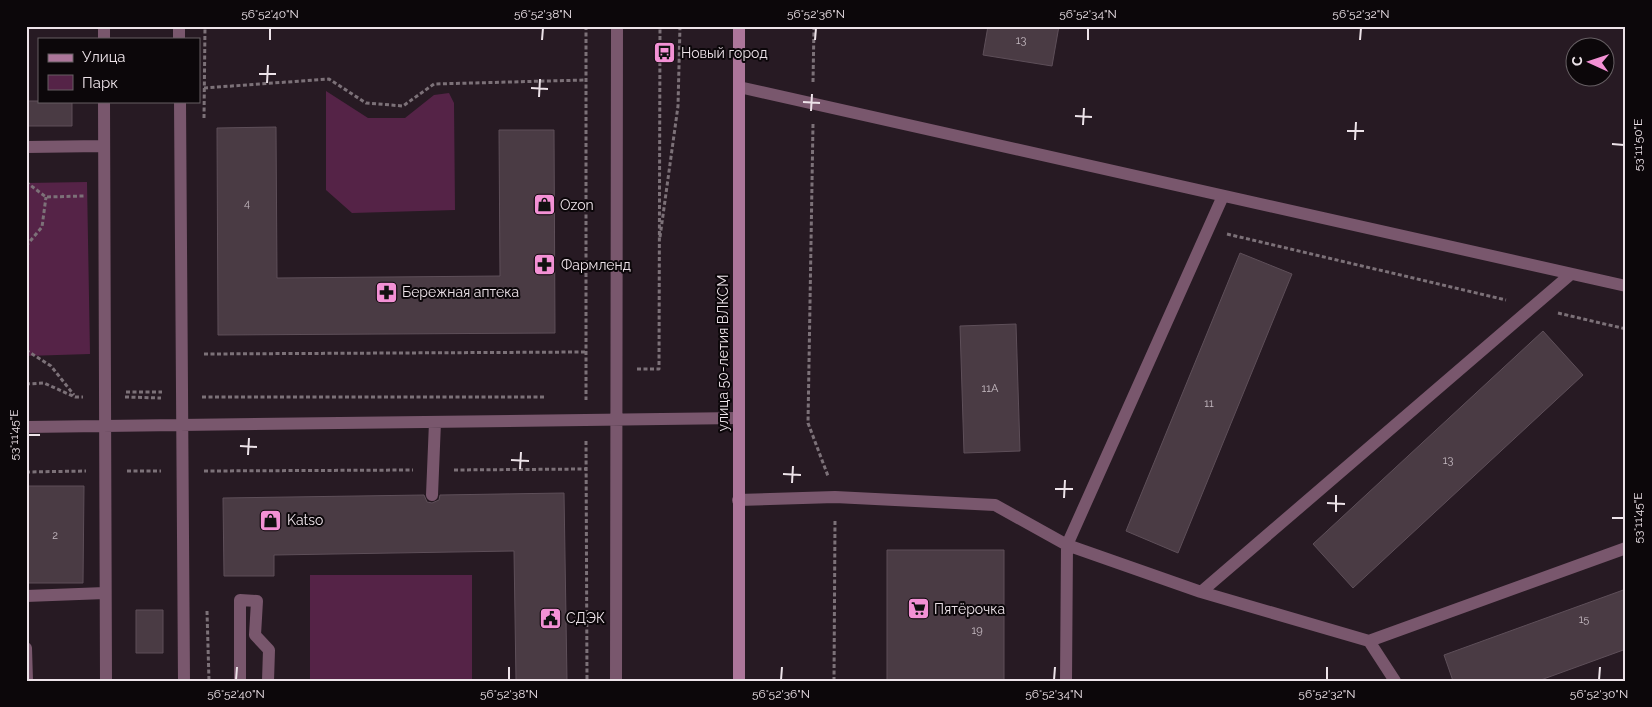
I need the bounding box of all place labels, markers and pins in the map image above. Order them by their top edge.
bus stop icon: Новый город [653,41,677,65]
place label: Новый город [681,45,768,61]
shop icon: Ozon [532,193,556,217]
place label: Ozon [560,197,594,213]
pharmacy icon: Фармленд [533,253,557,277]
place label: Фармленд [561,257,631,273]
pharmacy icon: Бережная аптека [374,280,398,304]
place label: Бережная аптека [402,284,519,300]
shop icon: Katso [259,508,283,532]
place label: Katso [287,512,323,528]
supermarket icon: Пятёрочка [906,597,930,621]
place label: Пятёрочка [934,601,1005,617]
public building icon: СДЭК [538,606,562,630]
place label: СДЭК [566,610,605,626]

